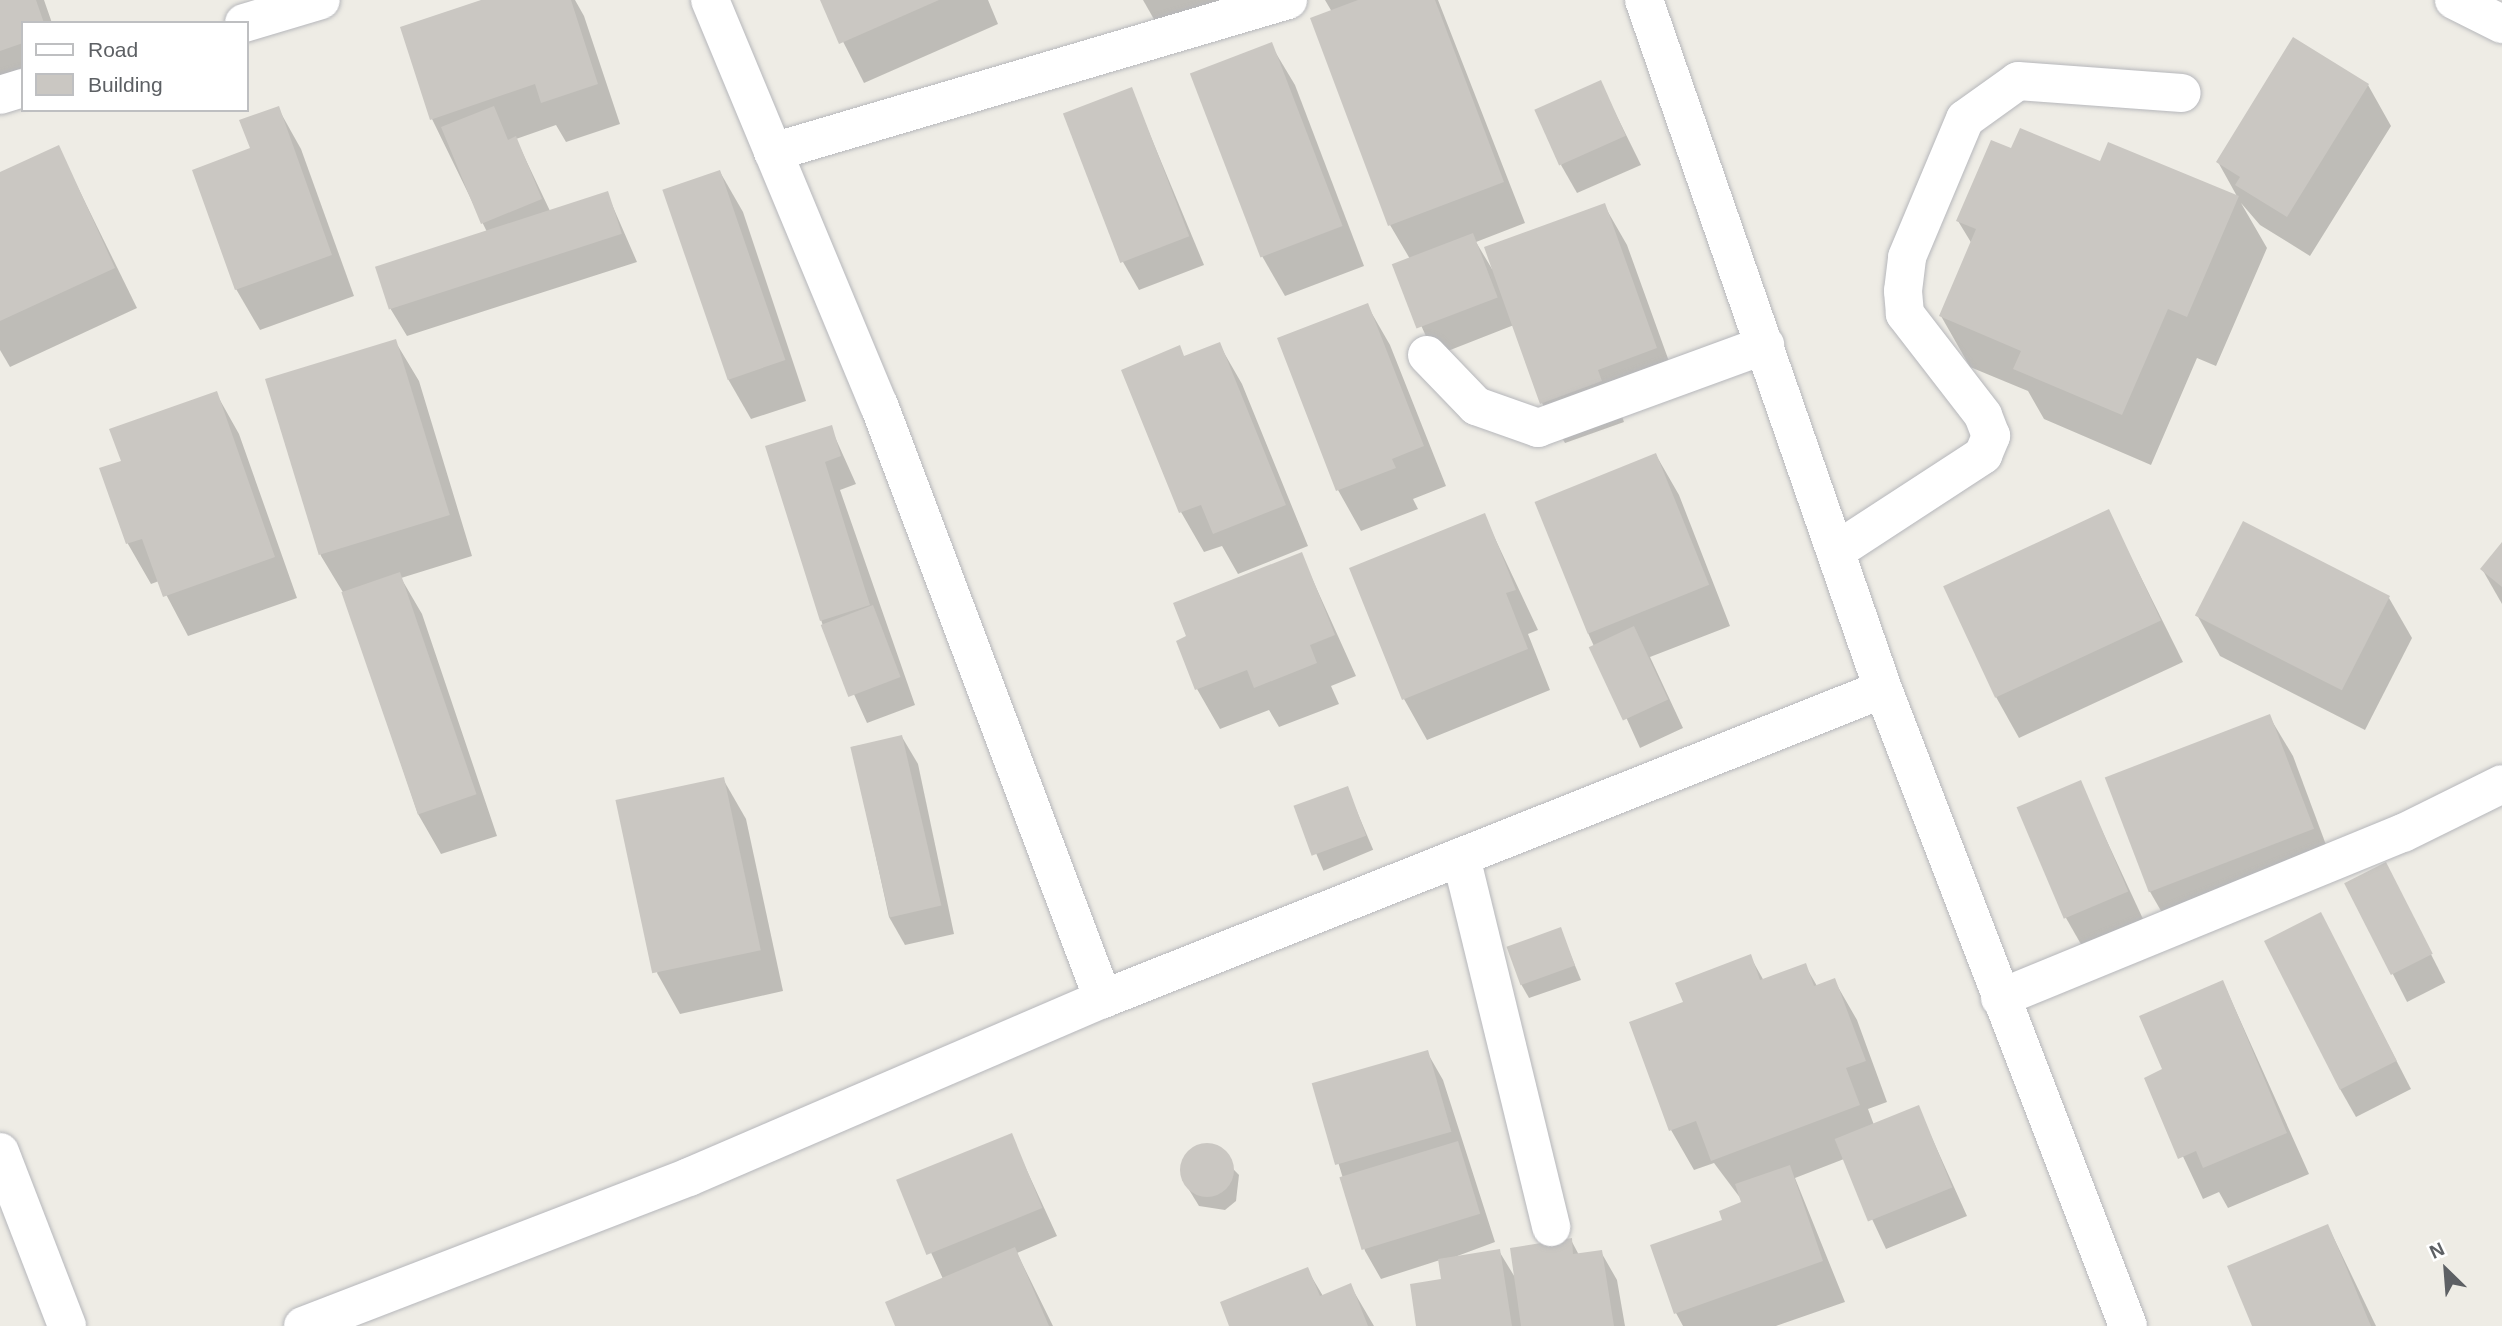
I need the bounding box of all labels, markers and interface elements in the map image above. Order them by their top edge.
legend [21,21,248,112]
text: Road [88,38,138,61]
text: Building [88,73,163,96]
north arrow [2411,1235,2481,1305]
text: N [2426,1238,2448,1263]

